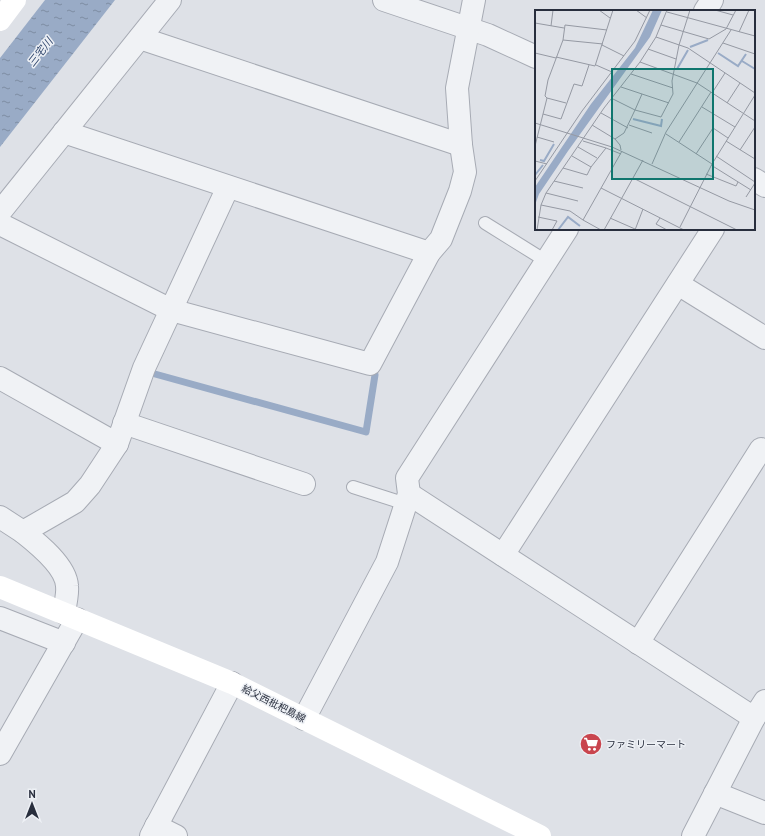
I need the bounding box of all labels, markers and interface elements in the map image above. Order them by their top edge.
inset map [535,10,755,230]
water label: 三宅川 [24,34,56,69]
street label: 給父西枇杷島線 [240,682,308,725]
supermarket icon: ファミリーマート [578,731,604,757]
place label: ファミリーマート [606,738,686,751]
north arrow [12,784,52,824]
text: N [28,787,36,801]

